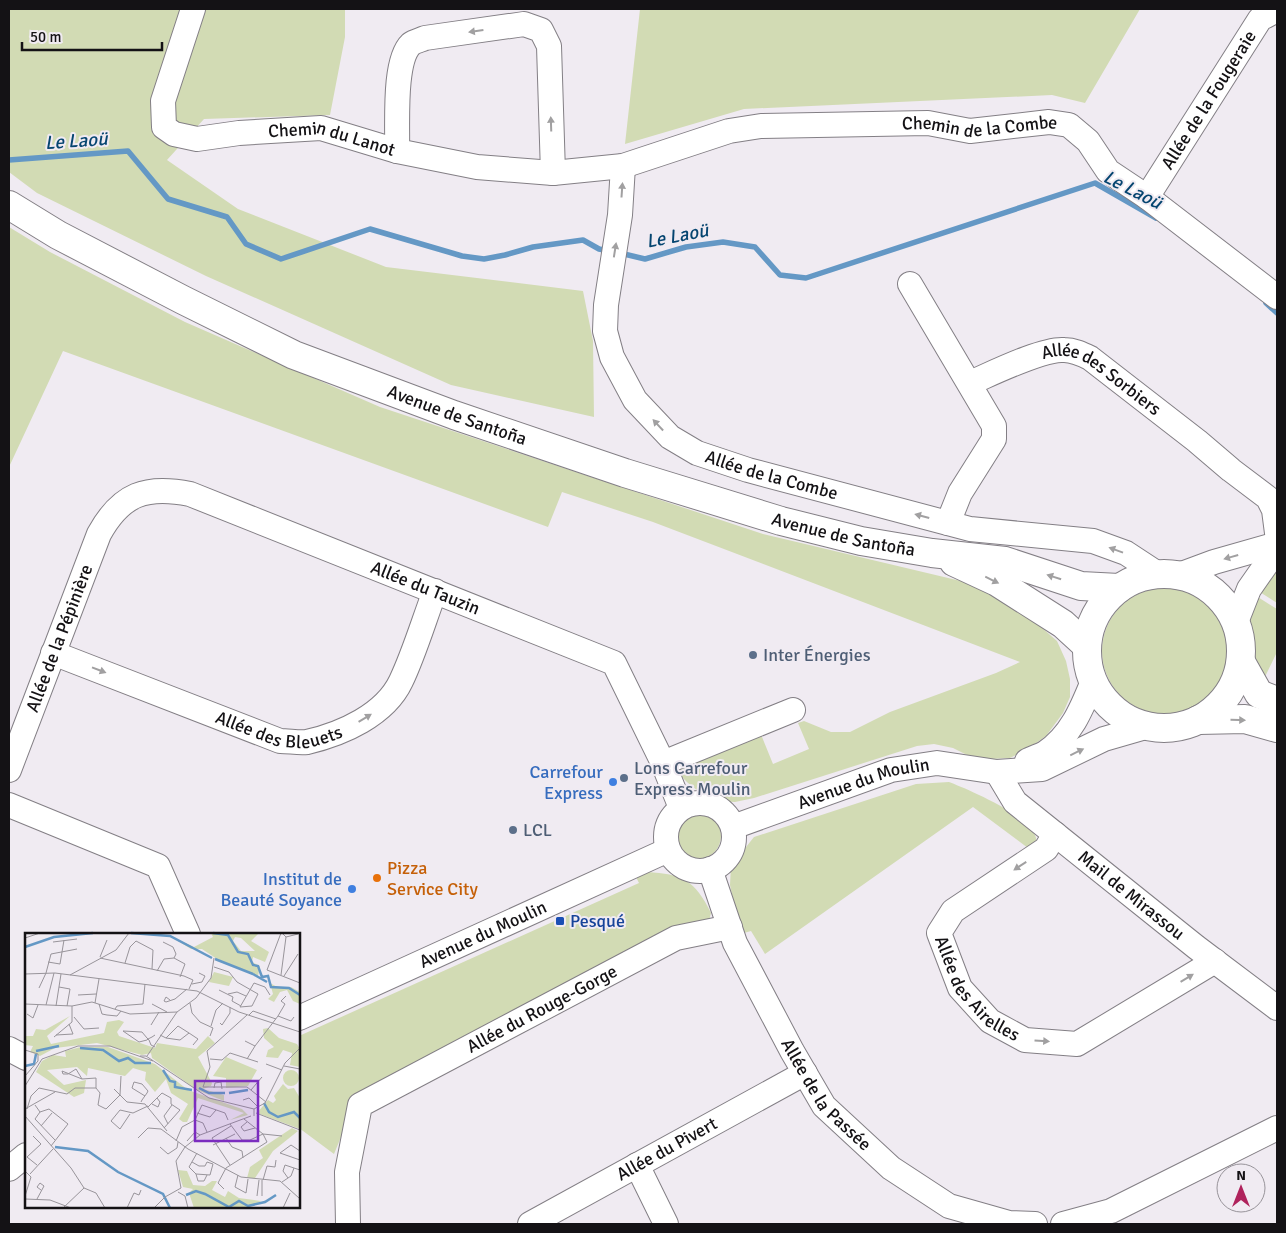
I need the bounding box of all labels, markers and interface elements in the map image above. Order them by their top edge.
scale bar [22,20,162,52]
street label: Allée de la Fougeraie [1156,26,1261,173]
one-way arrow [468,27,484,35]
text: 50 m [30,28,61,46]
street label: Chemin de la Combe [902,111,1059,142]
street label: Chemin du Lanot [267,116,398,161]
one-way arrow [547,116,555,132]
water label: Le Laoü [44,127,110,155]
water label: Le Laoü [1099,165,1167,216]
one-way arrow [618,182,626,198]
water label: Le Laoü [644,218,712,254]
one-way arrow [611,241,619,257]
street label: Allée des Sorbiers [1039,339,1166,420]
street label: Avenue de Santoña [384,380,530,450]
one-way arrow [652,419,664,431]
street label: Allée de la Combe [702,446,840,504]
street label: Avenue de Santoña [769,508,917,561]
one-way arrow [915,512,930,520]
one-way arrow [1108,546,1123,554]
one-way arrow [1223,554,1238,562]
street label: Allée du Tauzin [368,556,483,619]
street label: Allée de la Pépinière [21,561,97,715]
one-way arrow [1046,573,1061,581]
one-way arrow [985,576,1000,584]
place label: Inter Énergies [763,644,871,666]
marker: Inter Énergies [747,649,759,661]
one-way arrow [92,667,106,675]
street label: Allée des Bleuets [212,706,346,753]
one-way arrow [359,713,372,722]
one-way arrow [1230,716,1246,724]
one-way arrow [1070,747,1084,755]
street label: Avenue du Moulin [794,753,931,814]
place label: Lons Carrefour Express Moulin [634,757,751,800]
place label: Carrefour Express [530,761,603,804]
marker: Lons Carrefour Express Moulin [618,772,630,784]
marker: Carrefour Express [607,776,619,788]
place label: LCL [523,819,552,841]
marker: LCL [507,824,519,836]
street label: Mail de Mirassou [1073,846,1189,945]
place label: Pizza Service City [387,857,478,900]
one-way arrow [1014,861,1027,871]
place label: Institut de Beauté Soyance [220,868,342,911]
marker: Pizza Service City [371,872,383,884]
marker: Institut de Beauté Soyance [346,883,358,895]
street label: Avenue du Moulin [416,896,550,973]
place label: Pesqué [570,910,625,932]
marker: Pesqué [554,915,566,927]
inset map [25,933,300,1208]
street label: Allée des Airelles [930,933,1024,1046]
street label: Allée du Rouge-Gorge [463,960,621,1058]
one-way arrow [1180,974,1193,983]
street label: Allée de la Passée [776,1035,876,1155]
one-way arrow [1035,1037,1051,1045]
street label: Allée du Pivert [613,1112,721,1185]
north arrow [1216,1163,1266,1213]
text: N [1236,1167,1246,1184]

